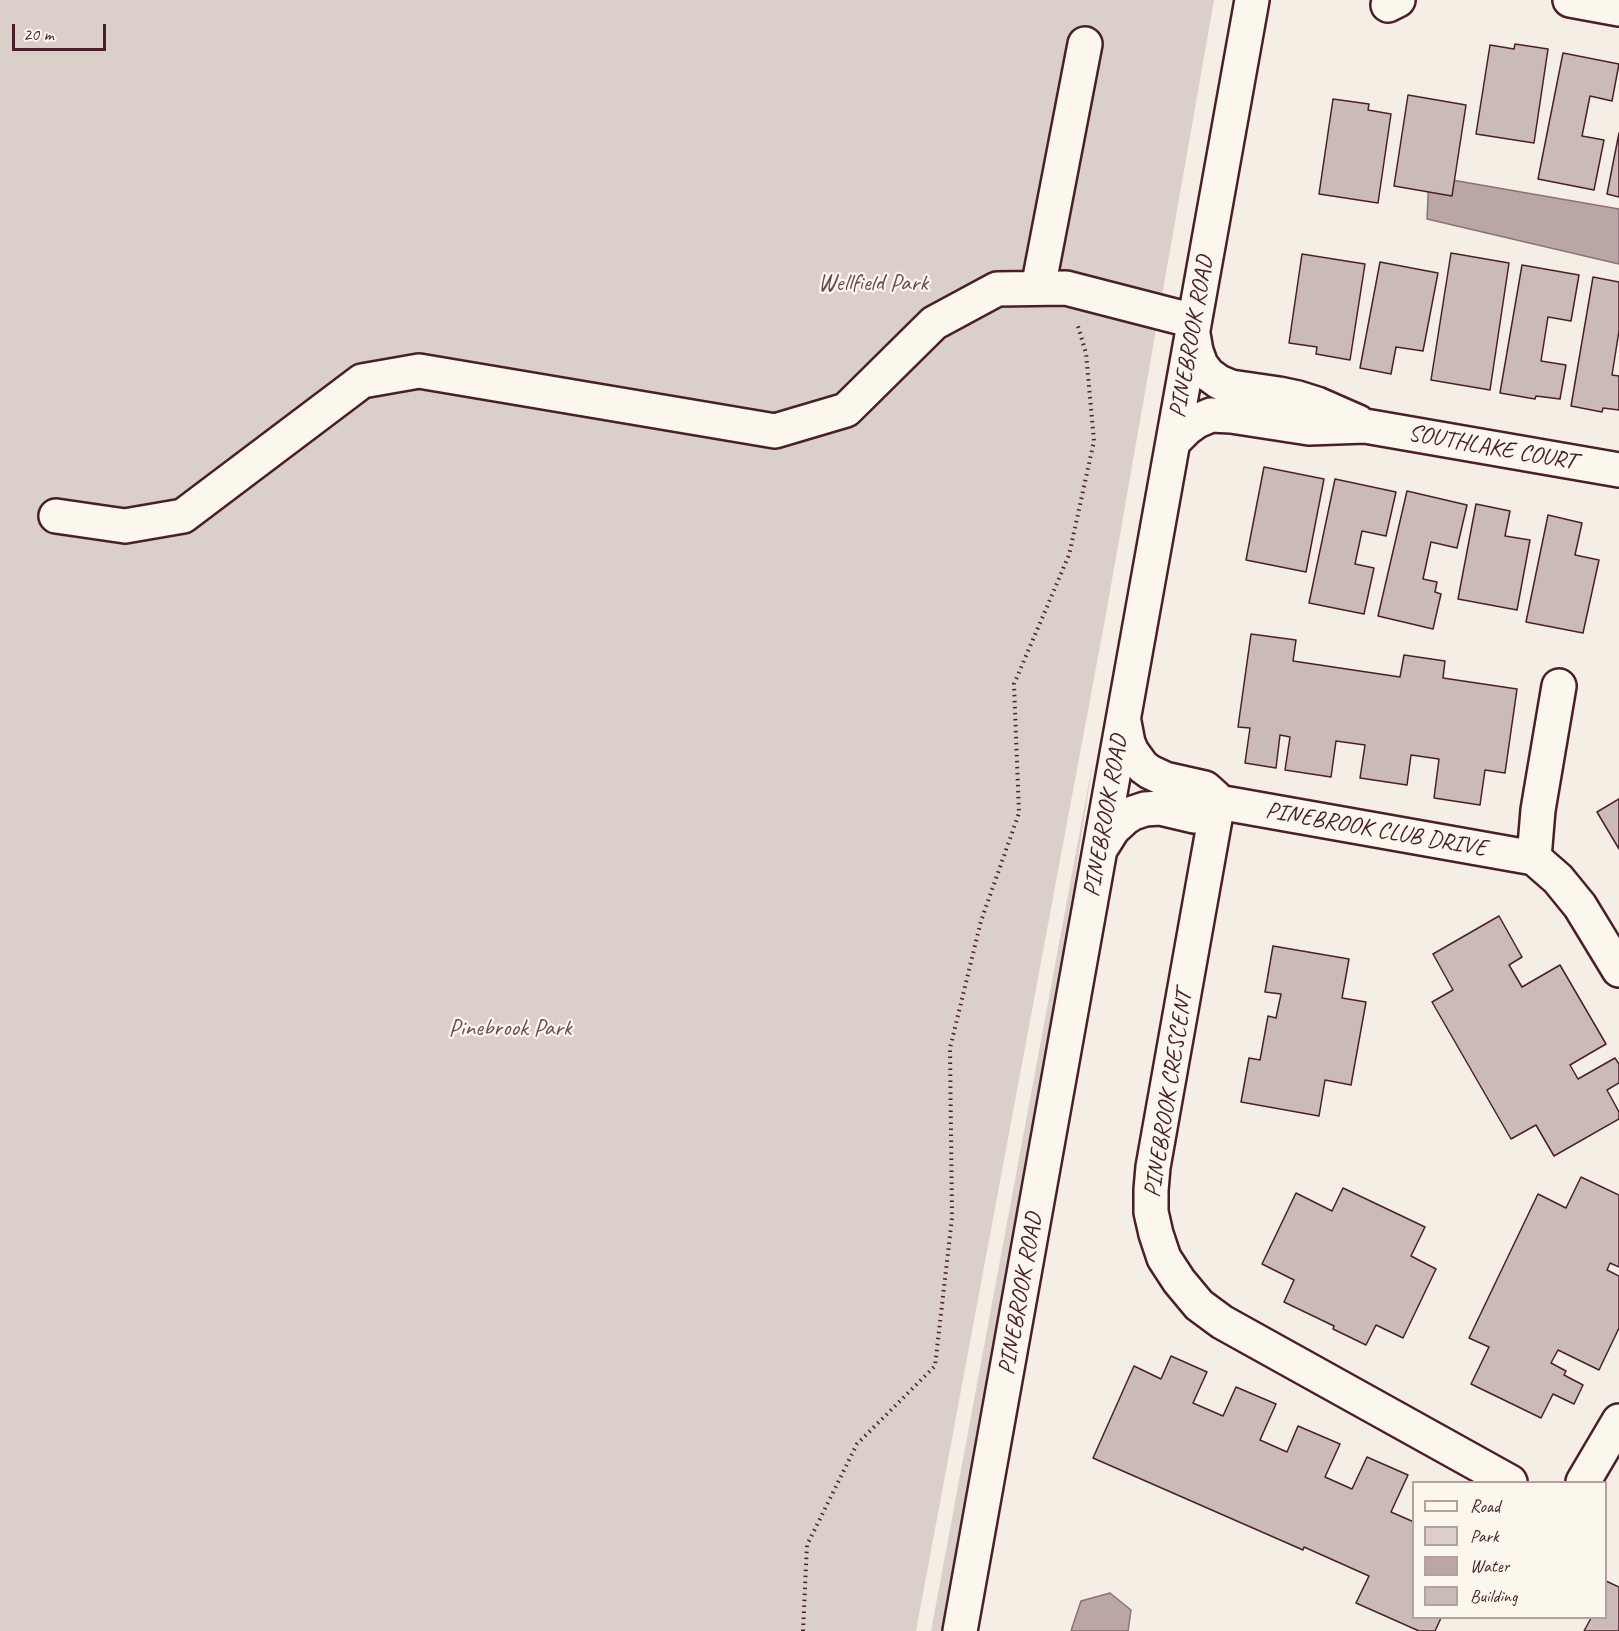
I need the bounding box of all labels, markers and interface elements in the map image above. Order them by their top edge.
scale bar [15,12,110,50]
text: 20 m [23,23,54,45]
street label: PINEBROOK ROAD [1164,254,1220,420]
park label: Wellfield Park [818,270,928,298]
street label: SOUTHLAKE COURT [1406,419,1578,477]
street label: PINEBROOK ROAD [1078,733,1134,899]
street label: PINEBROOK CLUB DRIVE [1263,796,1489,864]
street label: PINEBROOK CRESCENT [1138,989,1200,1199]
park label: Pinebrook Park [448,1015,572,1043]
street label: PINEBROOK ROAD [993,1211,1049,1377]
legend [1412,1481,1607,1619]
text: Road [1470,1495,1500,1517]
text: Park [1470,1525,1499,1547]
text: Water [1470,1555,1509,1577]
text: Building [1470,1585,1517,1607]

